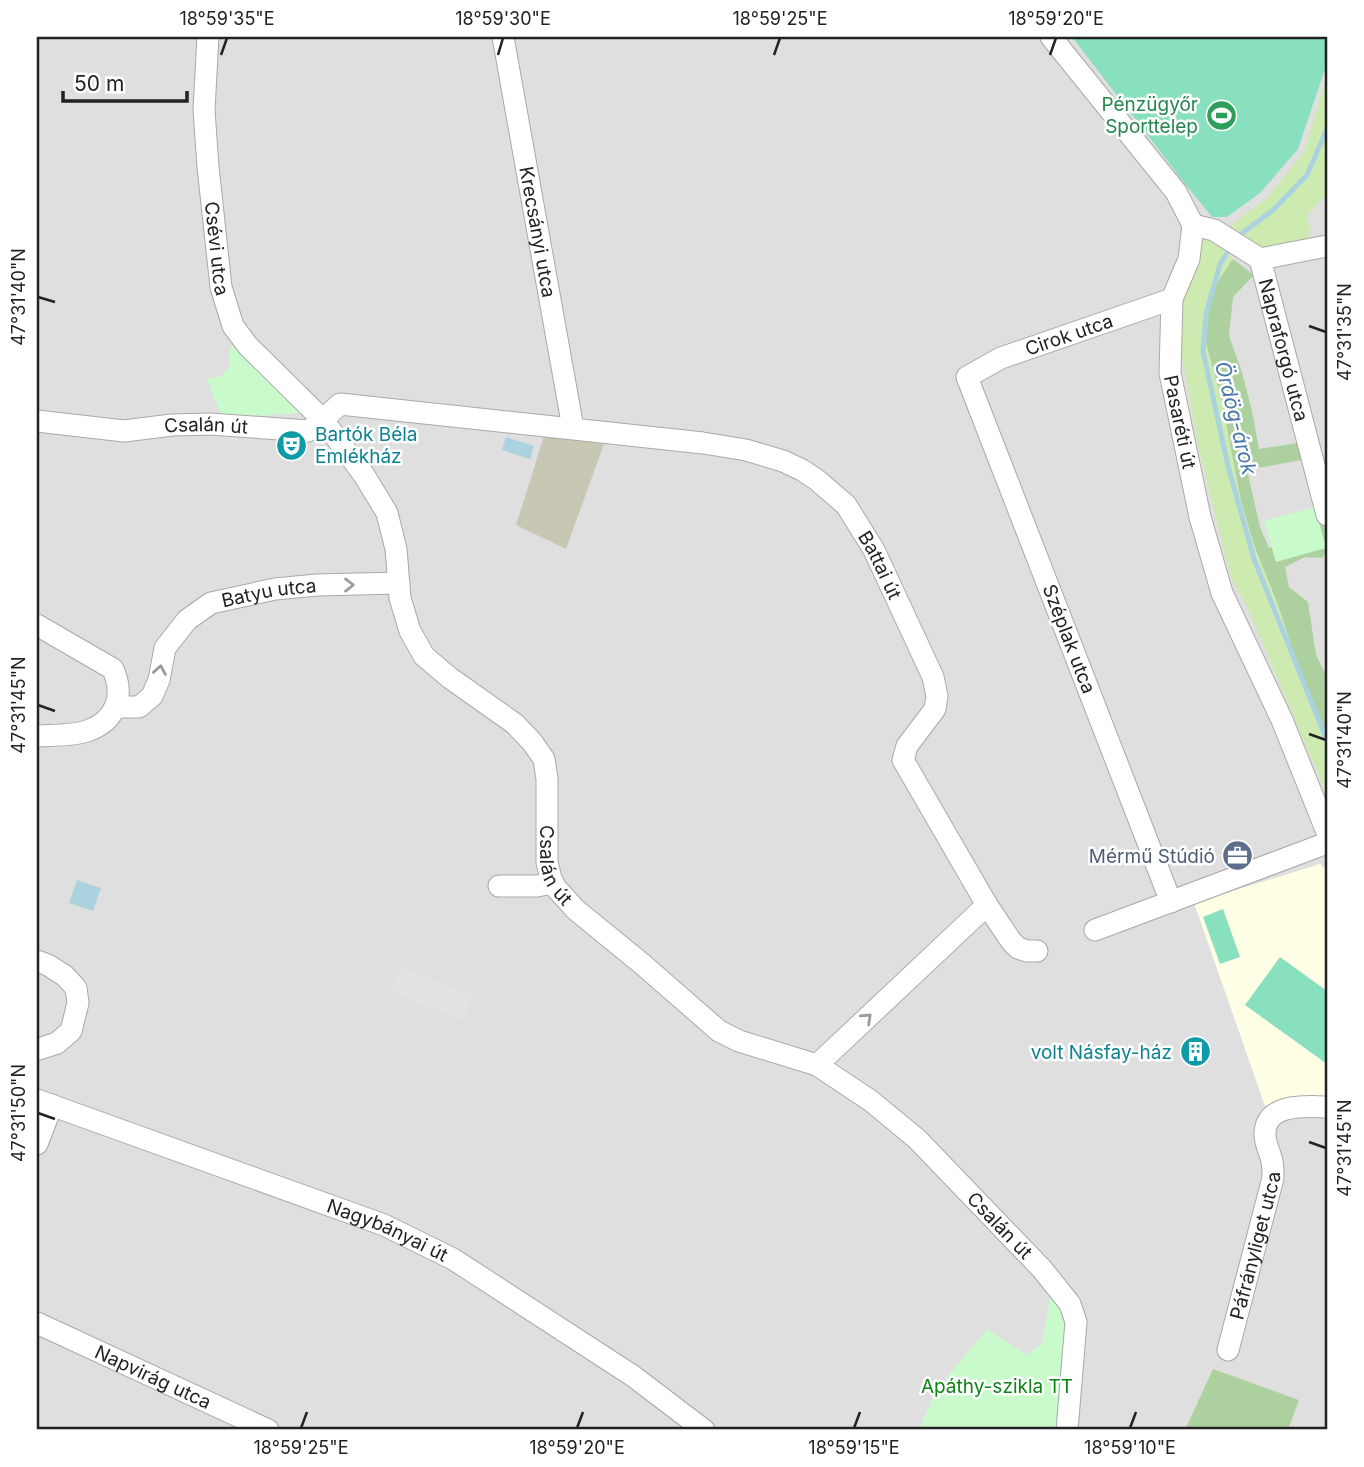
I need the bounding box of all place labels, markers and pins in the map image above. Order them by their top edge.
place label: Pénzügyőr Sporttelep [1101,93,1198,138]
sports icon: Pénzügyőr Sporttelep [1204,98,1238,132]
place label: Bartók Béla Emlékház [315,423,418,468]
theatre icon: Bartók Béla Emlékház [275,428,309,462]
office icon: Mérmű Stúdió [1221,839,1255,873]
place label: Mérmű Stúdió [1089,845,1215,868]
building icon: volt Násfay-ház [1178,1035,1212,1069]
place label: volt Násfay-ház [1031,1041,1172,1064]

